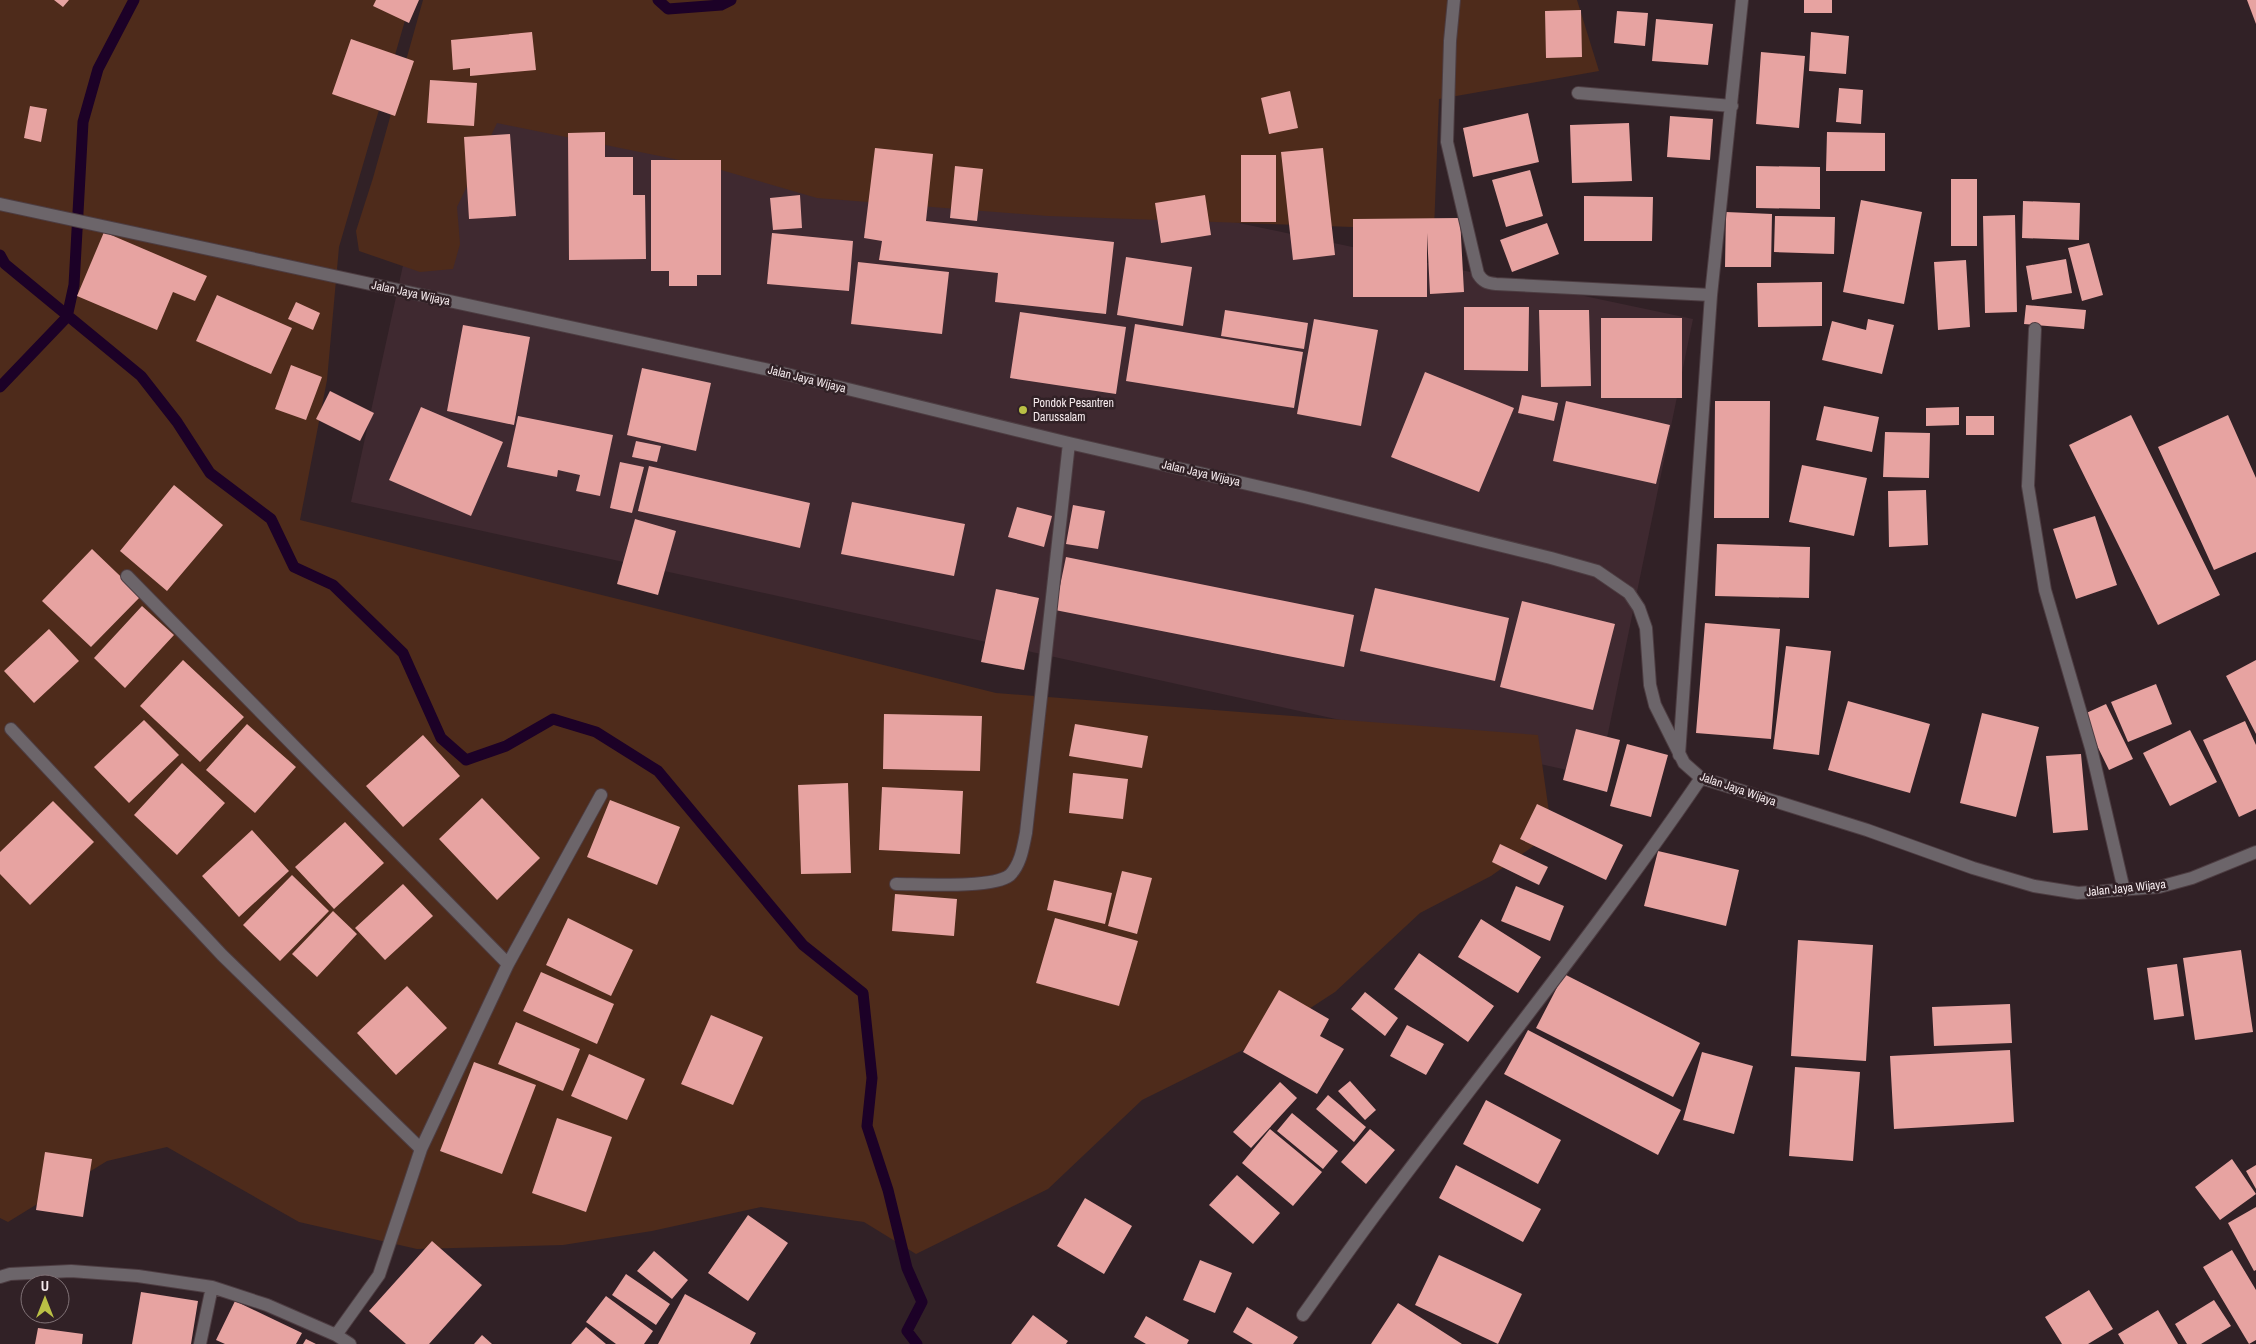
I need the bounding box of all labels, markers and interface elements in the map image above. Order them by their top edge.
street label: Jalan Jaya Wijaya [370,277,452,309]
street label: Jalan Jaya Wijaya [766,362,848,397]
place label: Pondok Pesantren Darussalam [1033,395,1114,425]
marker: Pondok Pesantren Darussalam [1017,404,1029,416]
street label: Jalan Jaya Wijaya [1160,456,1242,490]
street label: Jalan Jaya Wijaya [1698,768,1779,810]
street label: Jalan Jaya Wijaya [2085,876,2167,900]
north arrow [20,1274,70,1324]
text: U [41,1277,49,1295]

